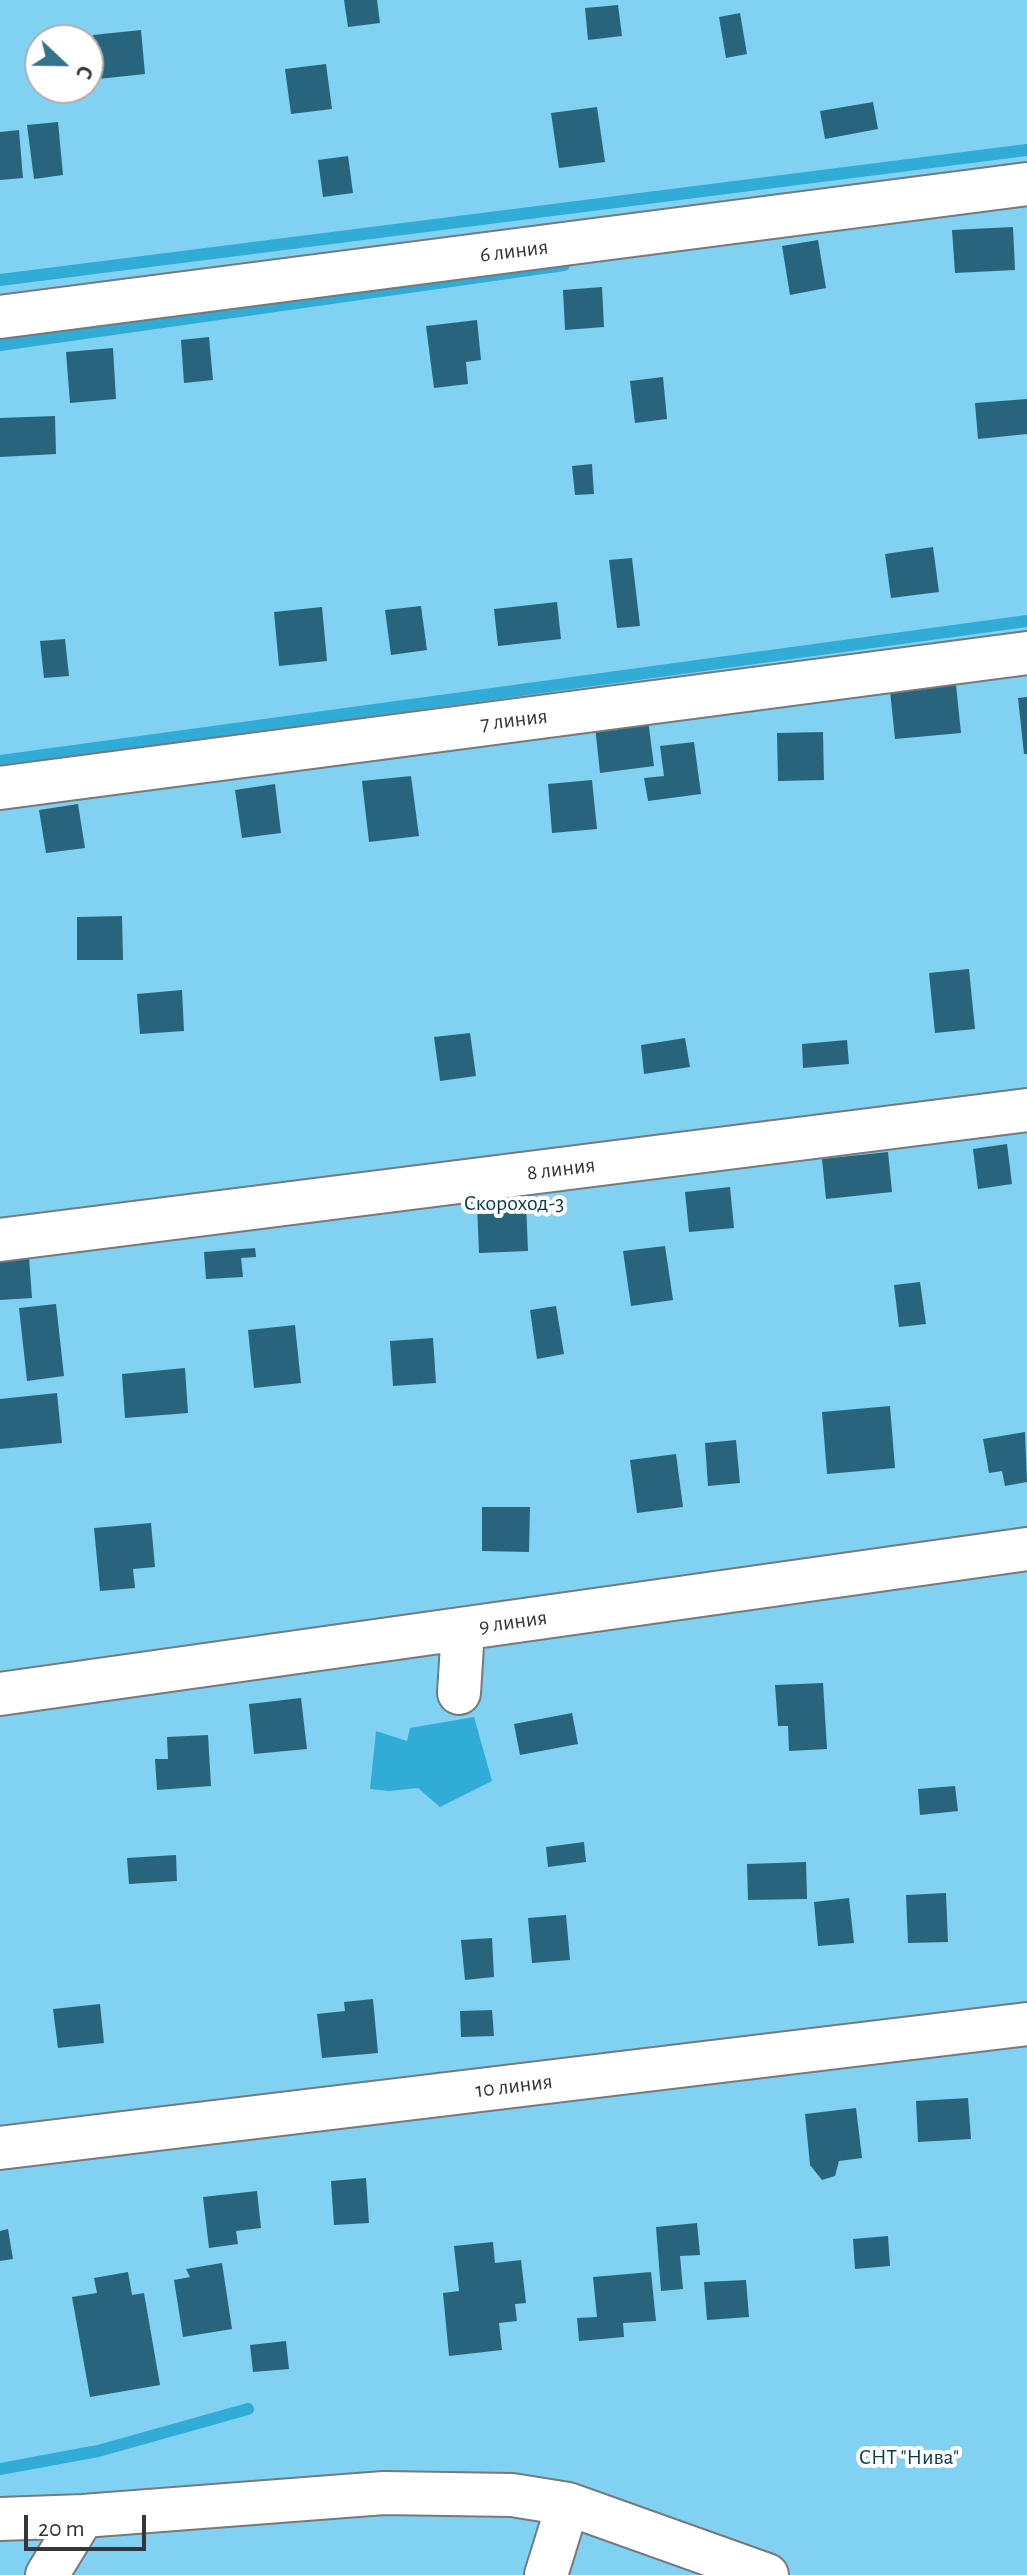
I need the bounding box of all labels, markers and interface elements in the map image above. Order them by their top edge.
north arrow [24,24,104,104]
text: С [72,62,97,82]
street label: 6 линия [478,234,550,268]
street label: 7 линия [479,703,549,737]
street label: 8 линия [525,1152,597,1186]
park label: Скороход-3 [464,1190,564,1216]
street label: 9 линия [477,1604,549,1640]
street label: 10 линия [474,2068,554,2104]
park label: СНТ "Нива" [859,2444,959,2470]
scale bar [28,2499,150,2549]
text: 20 m [38,2517,85,2541]

